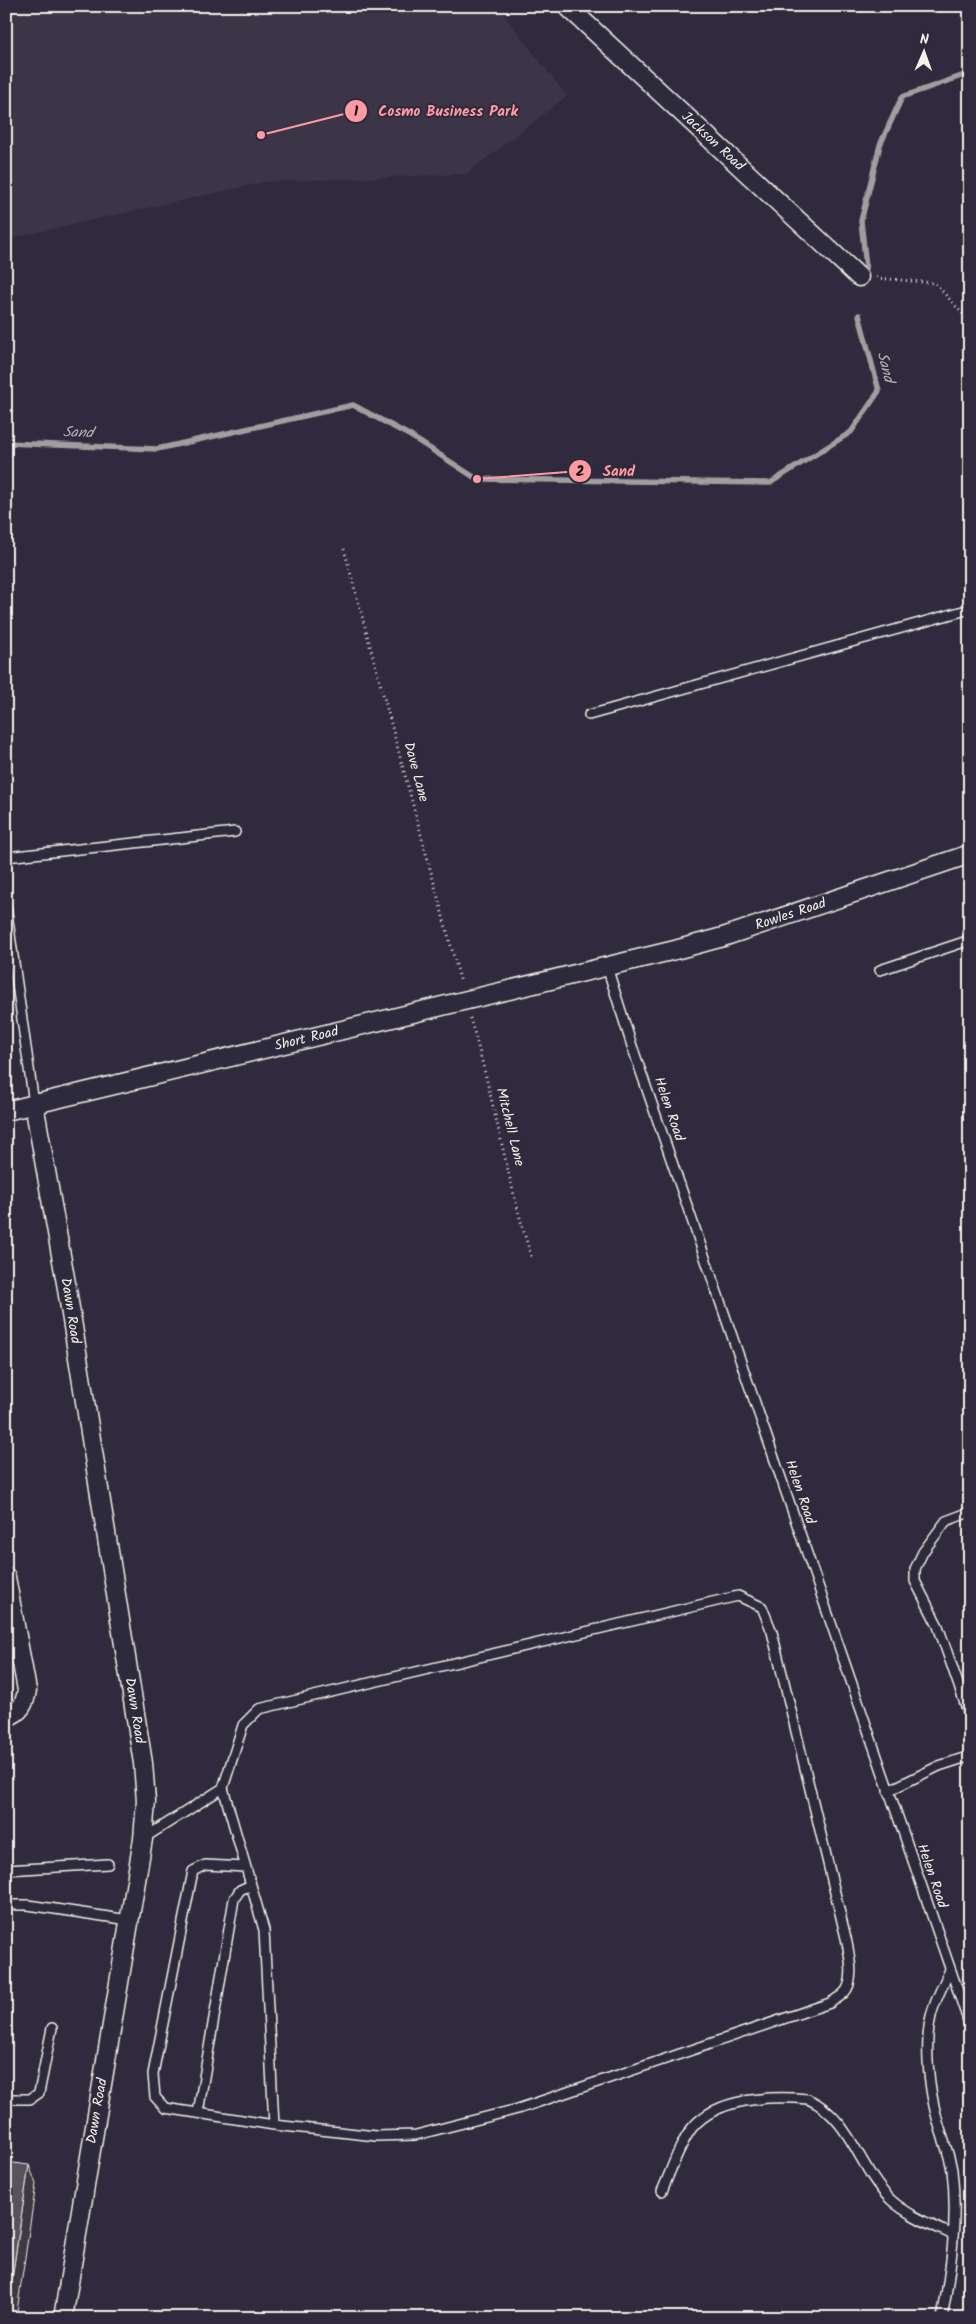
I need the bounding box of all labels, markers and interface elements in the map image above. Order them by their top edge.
north arrow [898,28,948,78]
text: N [920,29,929,51]
callout: Cosmo Business Park [343,96,528,126]
text: 1 [354,100,359,124]
text: Cosmo Business Park [378,100,518,124]
street label: Jackson Road [676,106,750,177]
water label: Sand [870,349,901,388]
water label: Sand [62,420,97,446]
callout: Sand [568,456,645,486]
text: 2 [576,460,585,484]
text: Sand [603,460,636,484]
street label: Dave Lane [397,740,435,805]
street label: Rowles Road [752,892,830,936]
street label: Short Road [272,1020,342,1057]
street label: Helen Road [648,1074,691,1145]
street label: Mitchell Lane [490,1085,531,1169]
street label: Dawn Road [54,1276,87,1346]
street label: Helen Road [779,1457,822,1528]
street label: Dawn Road [119,1676,151,1746]
street label: Helen Road [911,1841,954,1912]
street label: Dawn Road [80,2076,114,2145]

